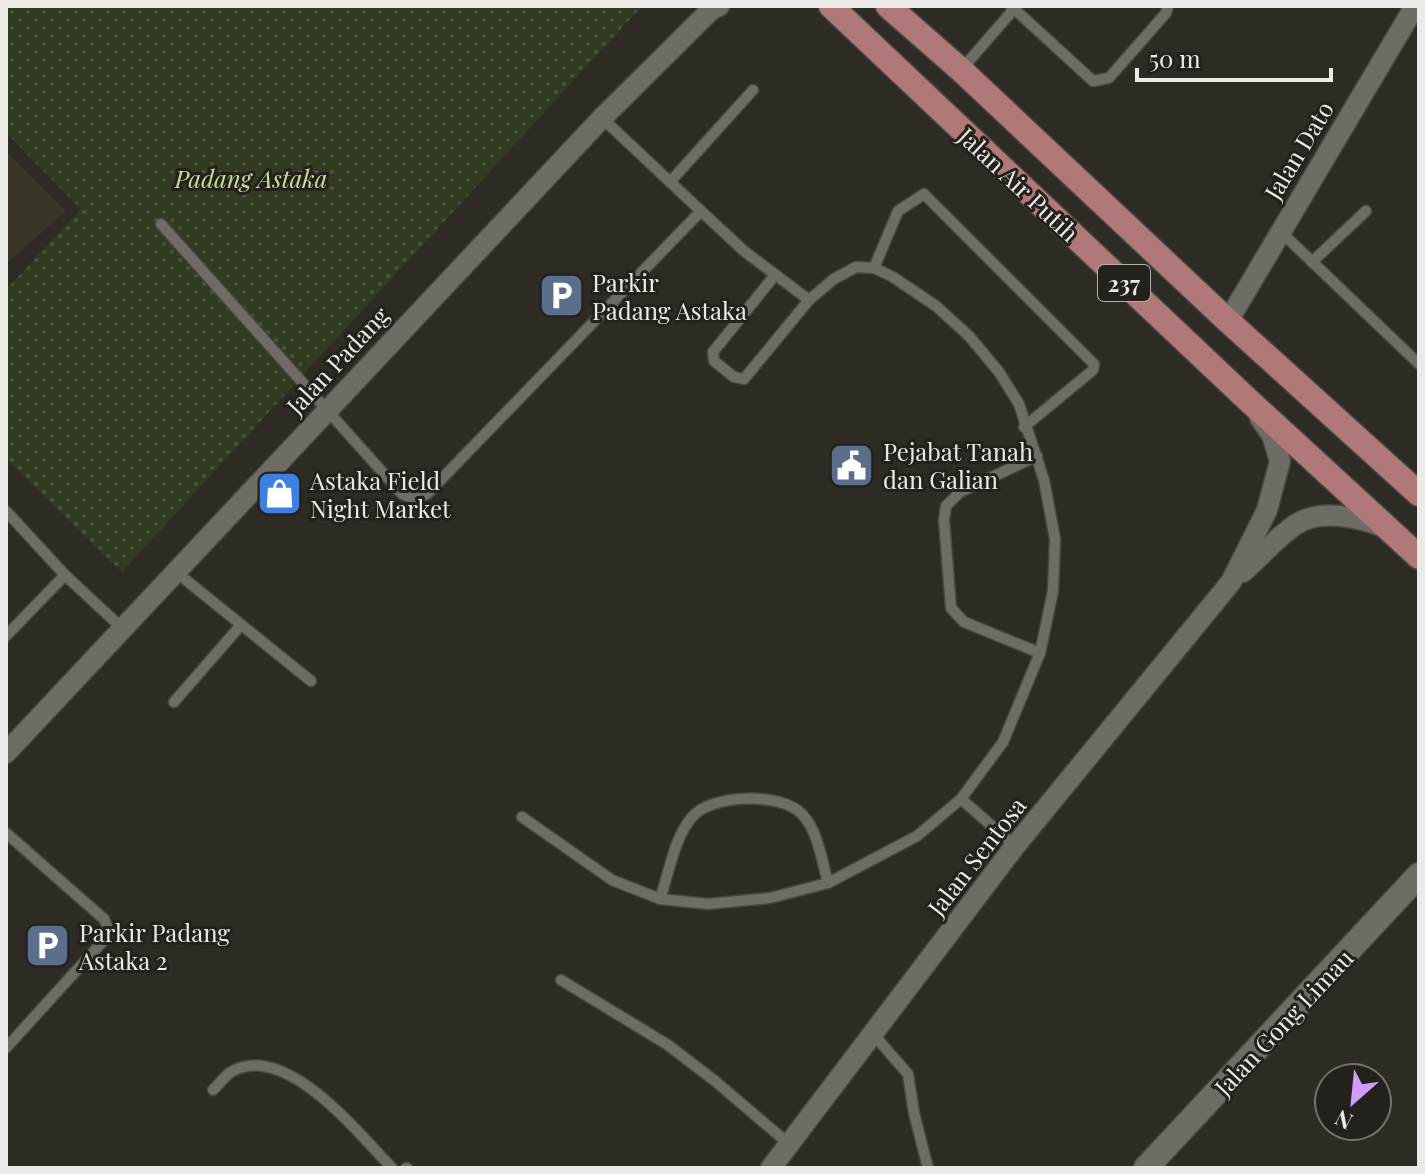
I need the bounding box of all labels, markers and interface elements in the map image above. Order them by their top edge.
scale bar [1137,32,1331,82]
text: 50 m [1149,42,1201,74]
street label: Jalan Dato [1256,95,1340,206]
street label: Jalan Air Putih [951,119,1086,248]
park label: Padang Astaka [174,162,327,194]
road number: 237 [1098,265,1150,301]
place label: Parkir Padang Astaka [592,266,747,326]
parking icon: Parkir Padang Astaka [537,272,585,320]
street label: Jalan Padang [278,299,396,422]
place label: Pejabat Tanah dan Galian [883,435,1033,495]
public building icon: Pejabat Tanah dan Galian [828,441,876,489]
place label: Astaka Field Night Market [309,464,451,524]
shop icon: Astaka Field Night Market [255,470,303,518]
street label: Jalan Sentosa [919,790,1032,923]
place label: Parkir Padang Astaka 2 [78,916,230,976]
parking icon: Parkir Padang Astaka 2 [24,922,72,970]
street label: Jalan Gong Limau [1206,942,1359,1103]
north arrow [1313,1062,1393,1142]
text: N [1329,1104,1357,1138]

